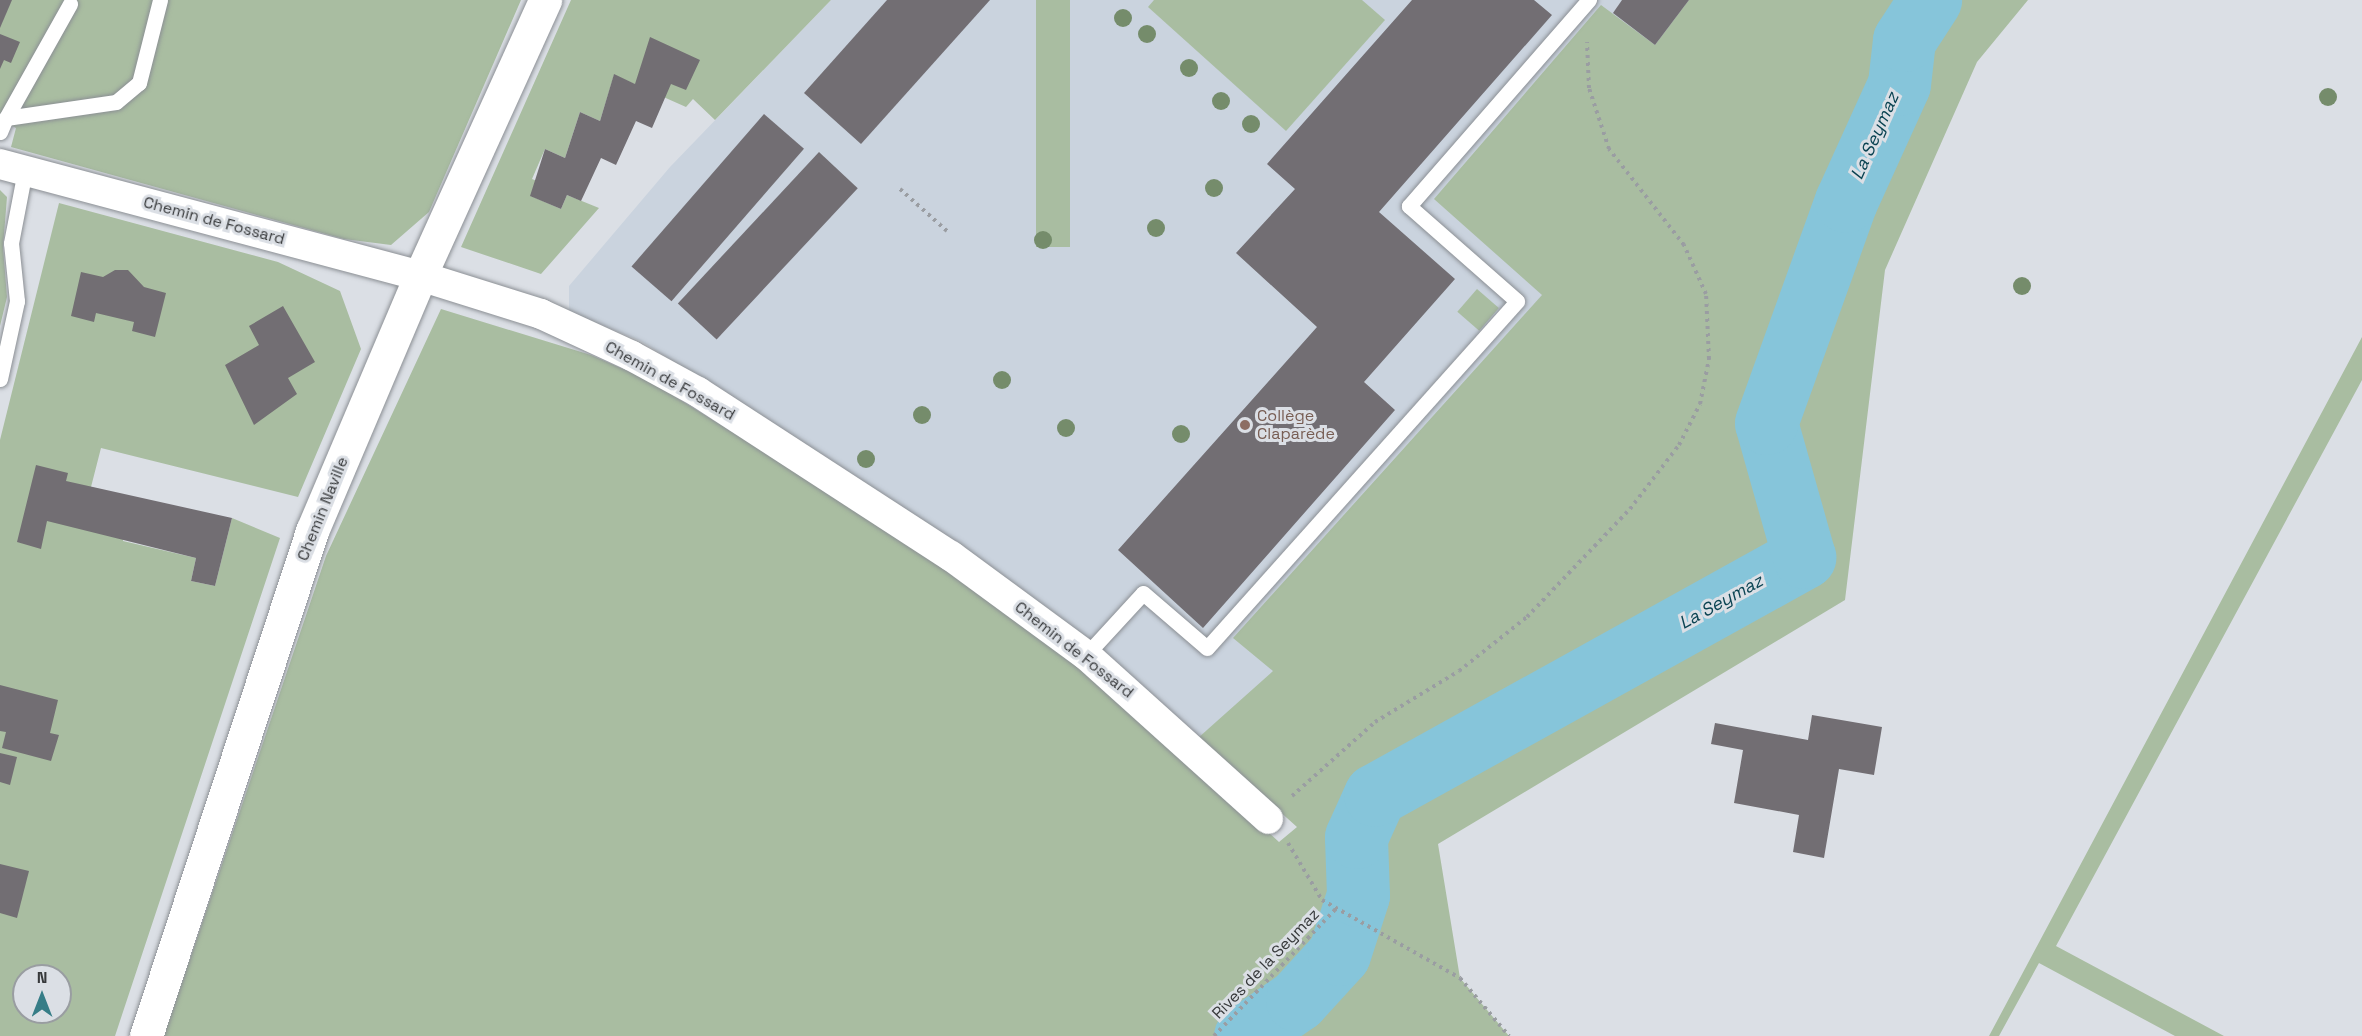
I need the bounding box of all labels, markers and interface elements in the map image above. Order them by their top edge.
water label: La Seymaz [1846,89,1904,183]
street label: Chemin de Fossard [141,193,287,249]
street label: Chemin de Fossard [602,337,738,425]
place label: Collège Claparède [1257,406,1335,444]
marker: Collège Claparède [1238,418,1252,432]
street label: Chemin Naville [293,454,353,564]
water label: La Seymaz [1675,570,1767,634]
street label: Chemin de Fossard [1011,598,1137,702]
street label: Rives de la Seymaz [1208,905,1324,1023]
north arrow [12,964,72,1024]
text: N [37,967,47,988]

